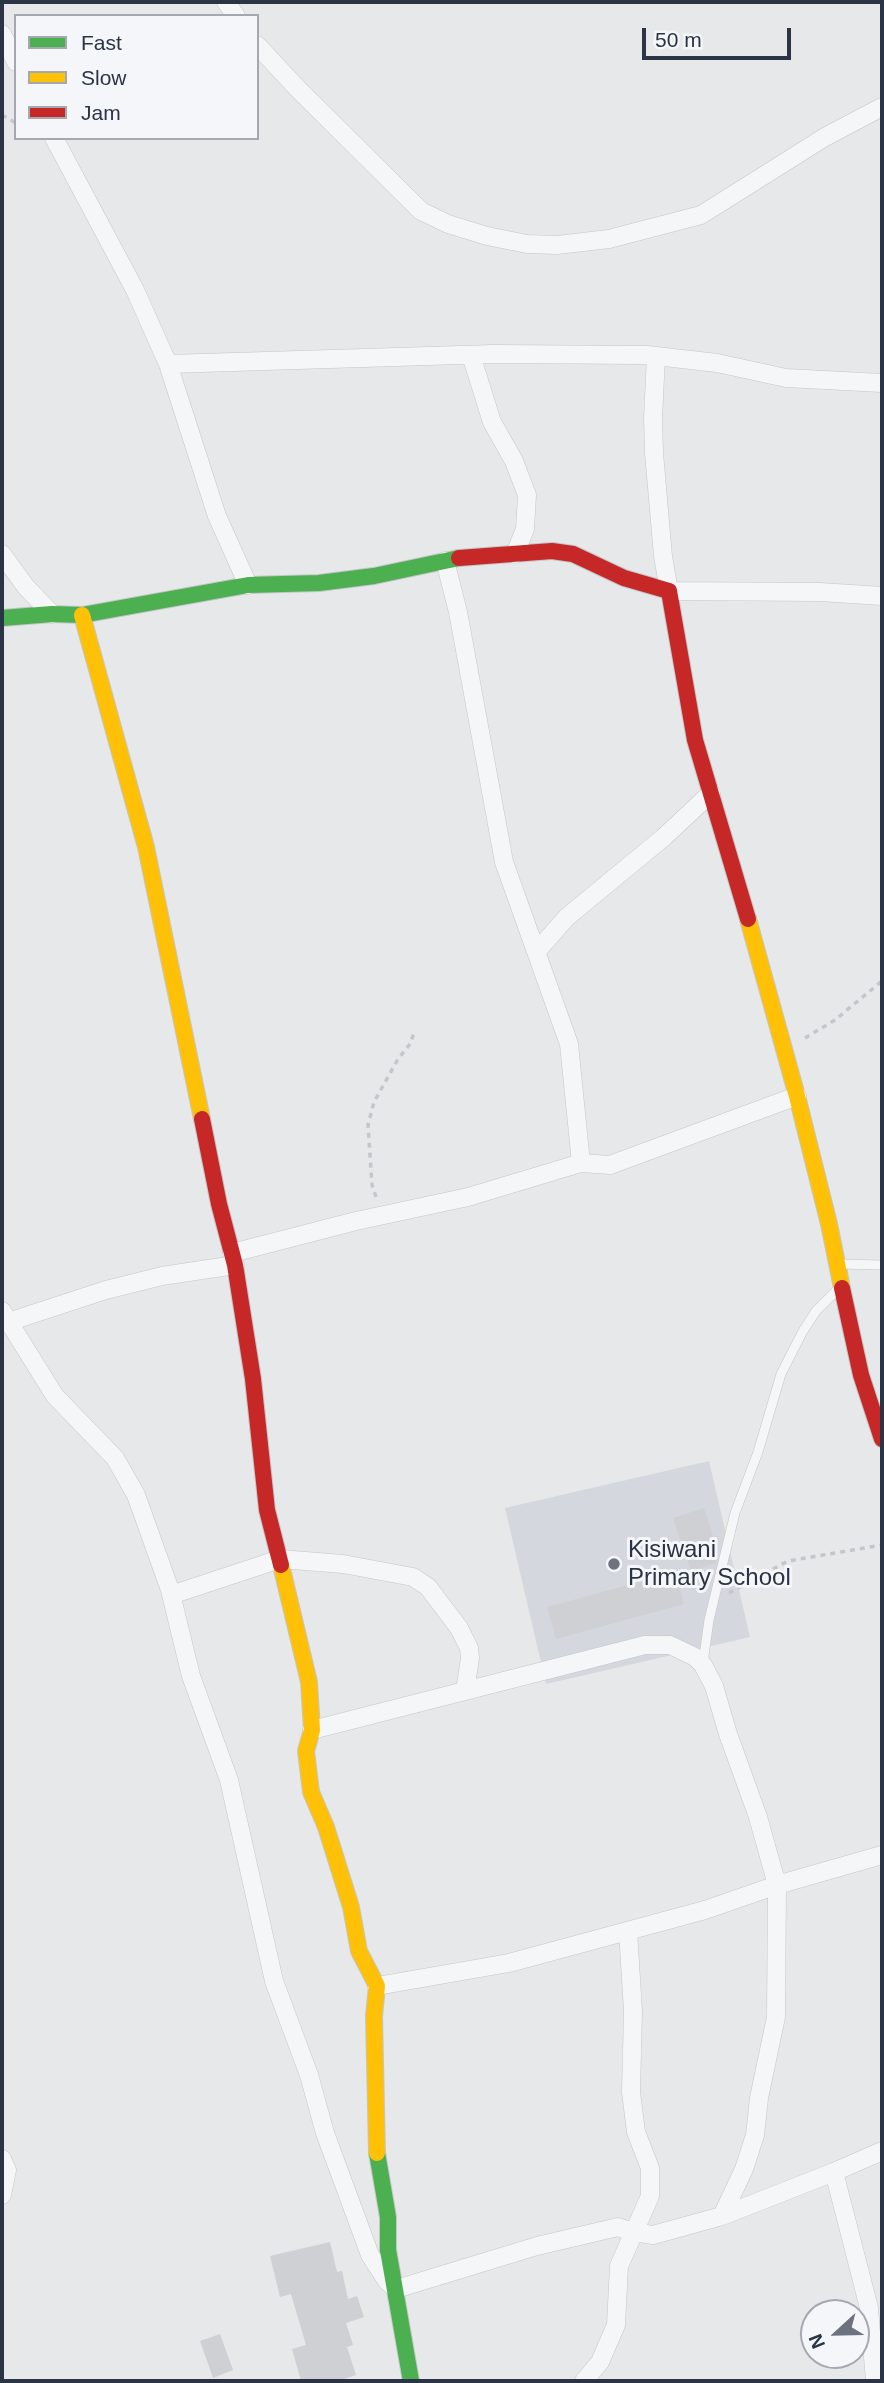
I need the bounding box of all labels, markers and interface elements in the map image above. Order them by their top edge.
legend [14,14,259,140]
scale bar [646,14,795,58]
text: 50 m [655,28,702,51]
text: Fast [81,31,122,54]
text: Slow [81,66,127,89]
text: Jam [81,101,121,124]
place label: Kisiwani Primary School [628,1536,791,1592]
marker: Kisiwani Primary School [606,1556,622,1572]
north arrow [800,2299,870,2369]
text: N [805,2331,829,2352]

